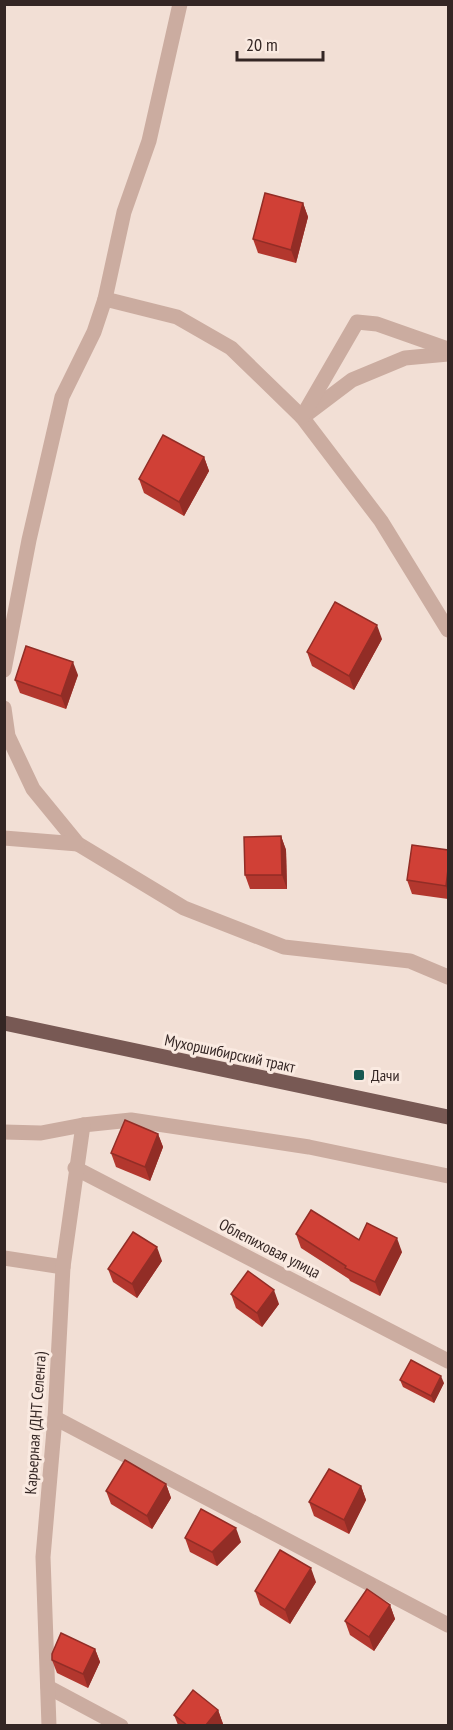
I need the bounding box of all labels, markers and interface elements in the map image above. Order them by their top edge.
scale bar [237,24,322,62]
text: 20 m [246,33,278,56]
street label: Мухоршибирский тракт [163,1029,298,1077]
place label: Дачи [371,1065,399,1085]
marker: Дачи [352,1068,366,1082]
street label: Облепиховая улица [216,1214,324,1282]
street label: Карьерная (ДНТ Селенга) [20,1351,50,1495]

